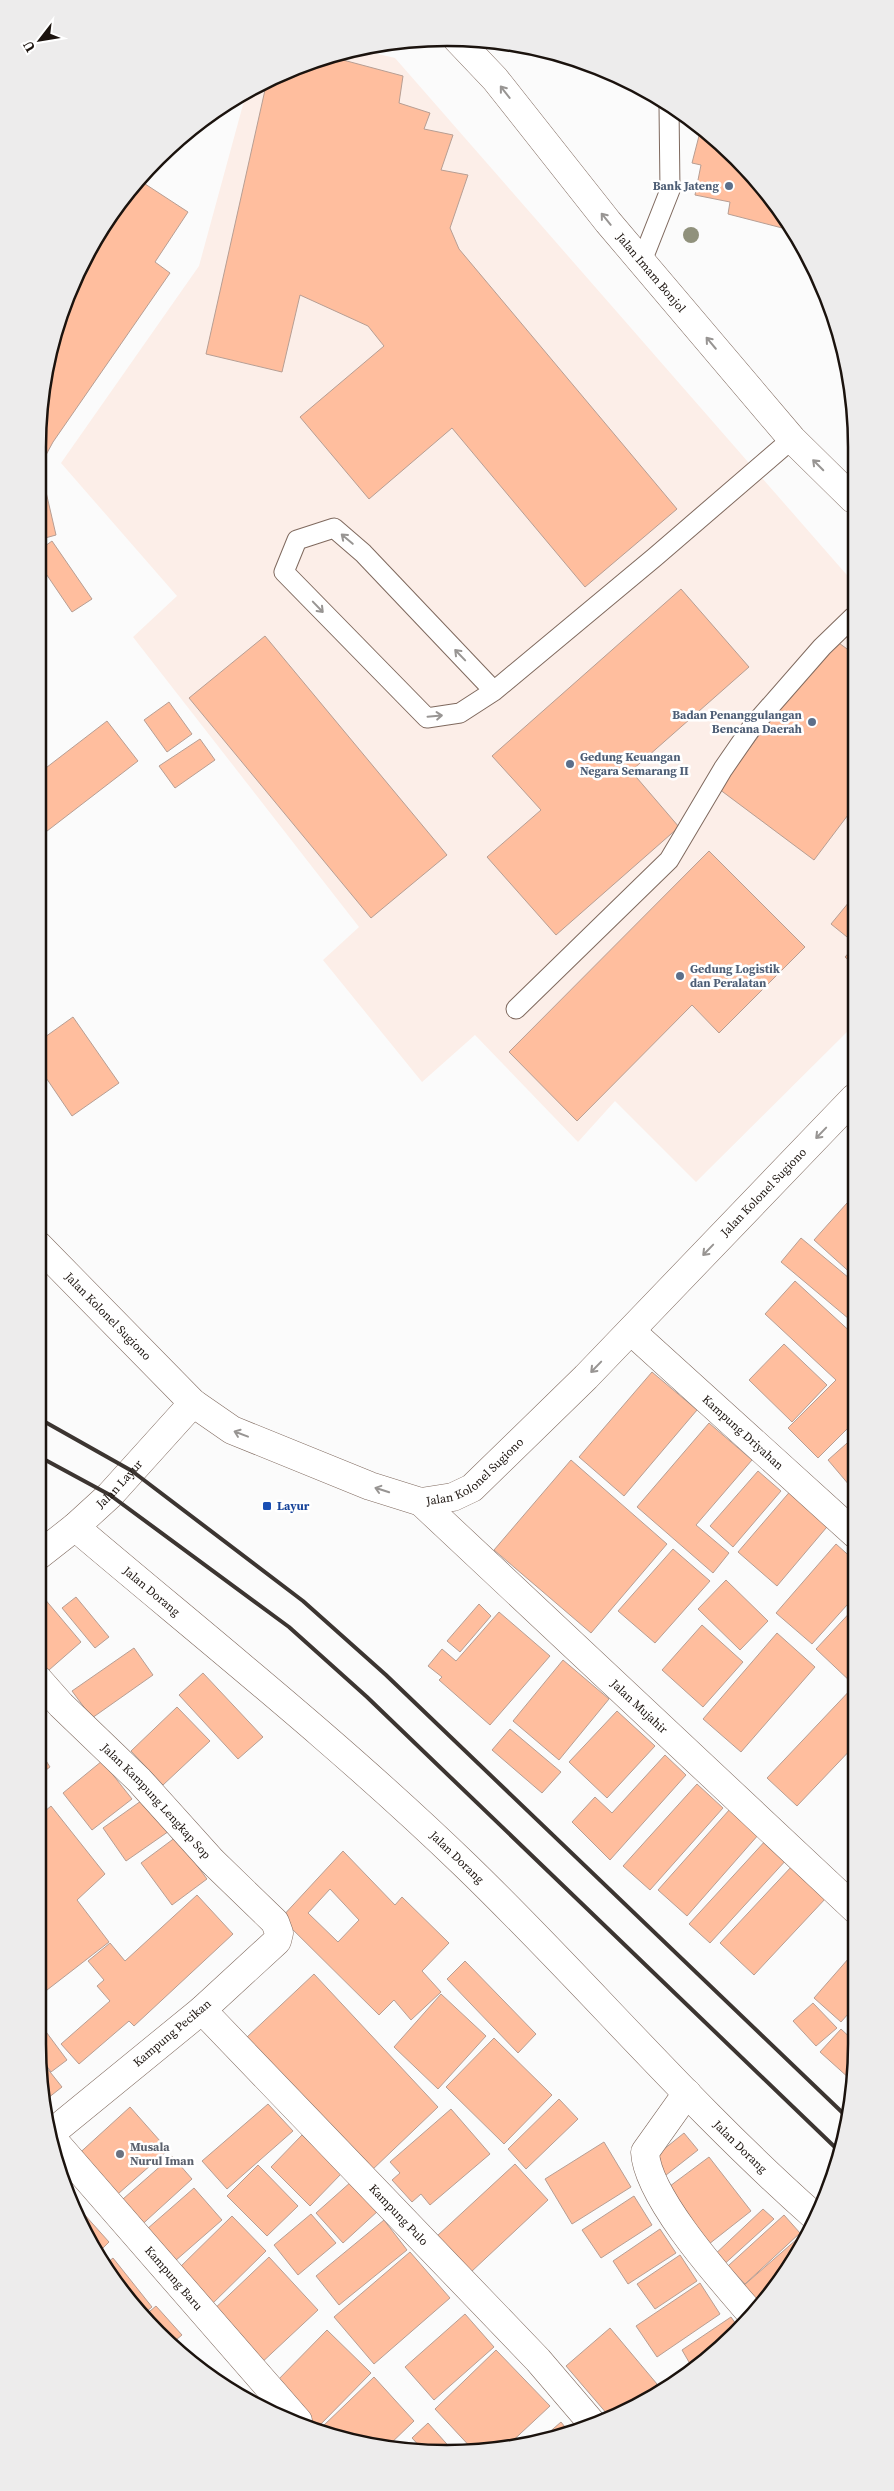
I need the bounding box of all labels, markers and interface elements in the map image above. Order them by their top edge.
north arrow [15,15,65,65]
text: U [18,37,40,56]
one-way arrow [499,85,510,98]
place label: Bank Jateng [653,178,719,194]
marker: Bank Jateng [723,180,735,192]
one-way arrow [600,213,611,226]
street label: Jalan Imam Bonjol [612,229,690,316]
one-way arrow [706,336,717,349]
one-way arrow [812,459,824,471]
one-way arrow [340,534,353,545]
one-way arrow [312,601,324,614]
one-way arrow [454,649,466,662]
place label: Badan Penanggulangan Bencana Daerah [672,707,803,737]
one-way arrow [426,711,442,721]
marker: Badan Penanggulangan Bencana Daerah [806,716,818,728]
place label: Gedung Keuangan Negara Semarang II [580,749,689,779]
marker: Gedung Keuangan Negara Semarang II [564,758,576,770]
place label: Gedung Logistik dan Peralatan [690,961,781,991]
marker: Gedung Logistik dan Peralatan [674,970,686,982]
one-way arrow [815,1127,827,1139]
street label: Jalan Kolonel Sugiono [717,1144,810,1241]
one-way arrow [702,1244,714,1256]
street label: Jalan Kolonel Sugiono [61,1268,155,1364]
one-way arrow [590,1361,602,1374]
street label: Kampung Driyahan [699,1391,787,1473]
one-way arrow [234,1428,249,1437]
street label: Jalan Kolonel Sugiono [424,1434,527,1509]
street label: Jalan Layur [92,1456,146,1512]
one-way arrow [374,1484,390,1494]
place label: Layur [277,1498,310,1514]
marker: Layur [261,1500,273,1512]
street label: Jalan Dorang [119,1562,183,1620]
street label: Jalan Mujahir [606,1675,671,1737]
street label: Jalan Kampung Lengkap Sop [97,1739,214,1862]
street label: Jalan Dorang [425,1827,487,1887]
street label: Kampung Pecikan [130,1996,214,2070]
street label: Jalan Dorang [709,2116,771,2177]
place label: Musala Nurul Iman [130,2139,195,2169]
marker: Musala Nurul Iman [114,2148,126,2160]
street label: Kampung Pulo [366,2181,432,2249]
street label: Kampung Baru [141,2243,206,2314]

